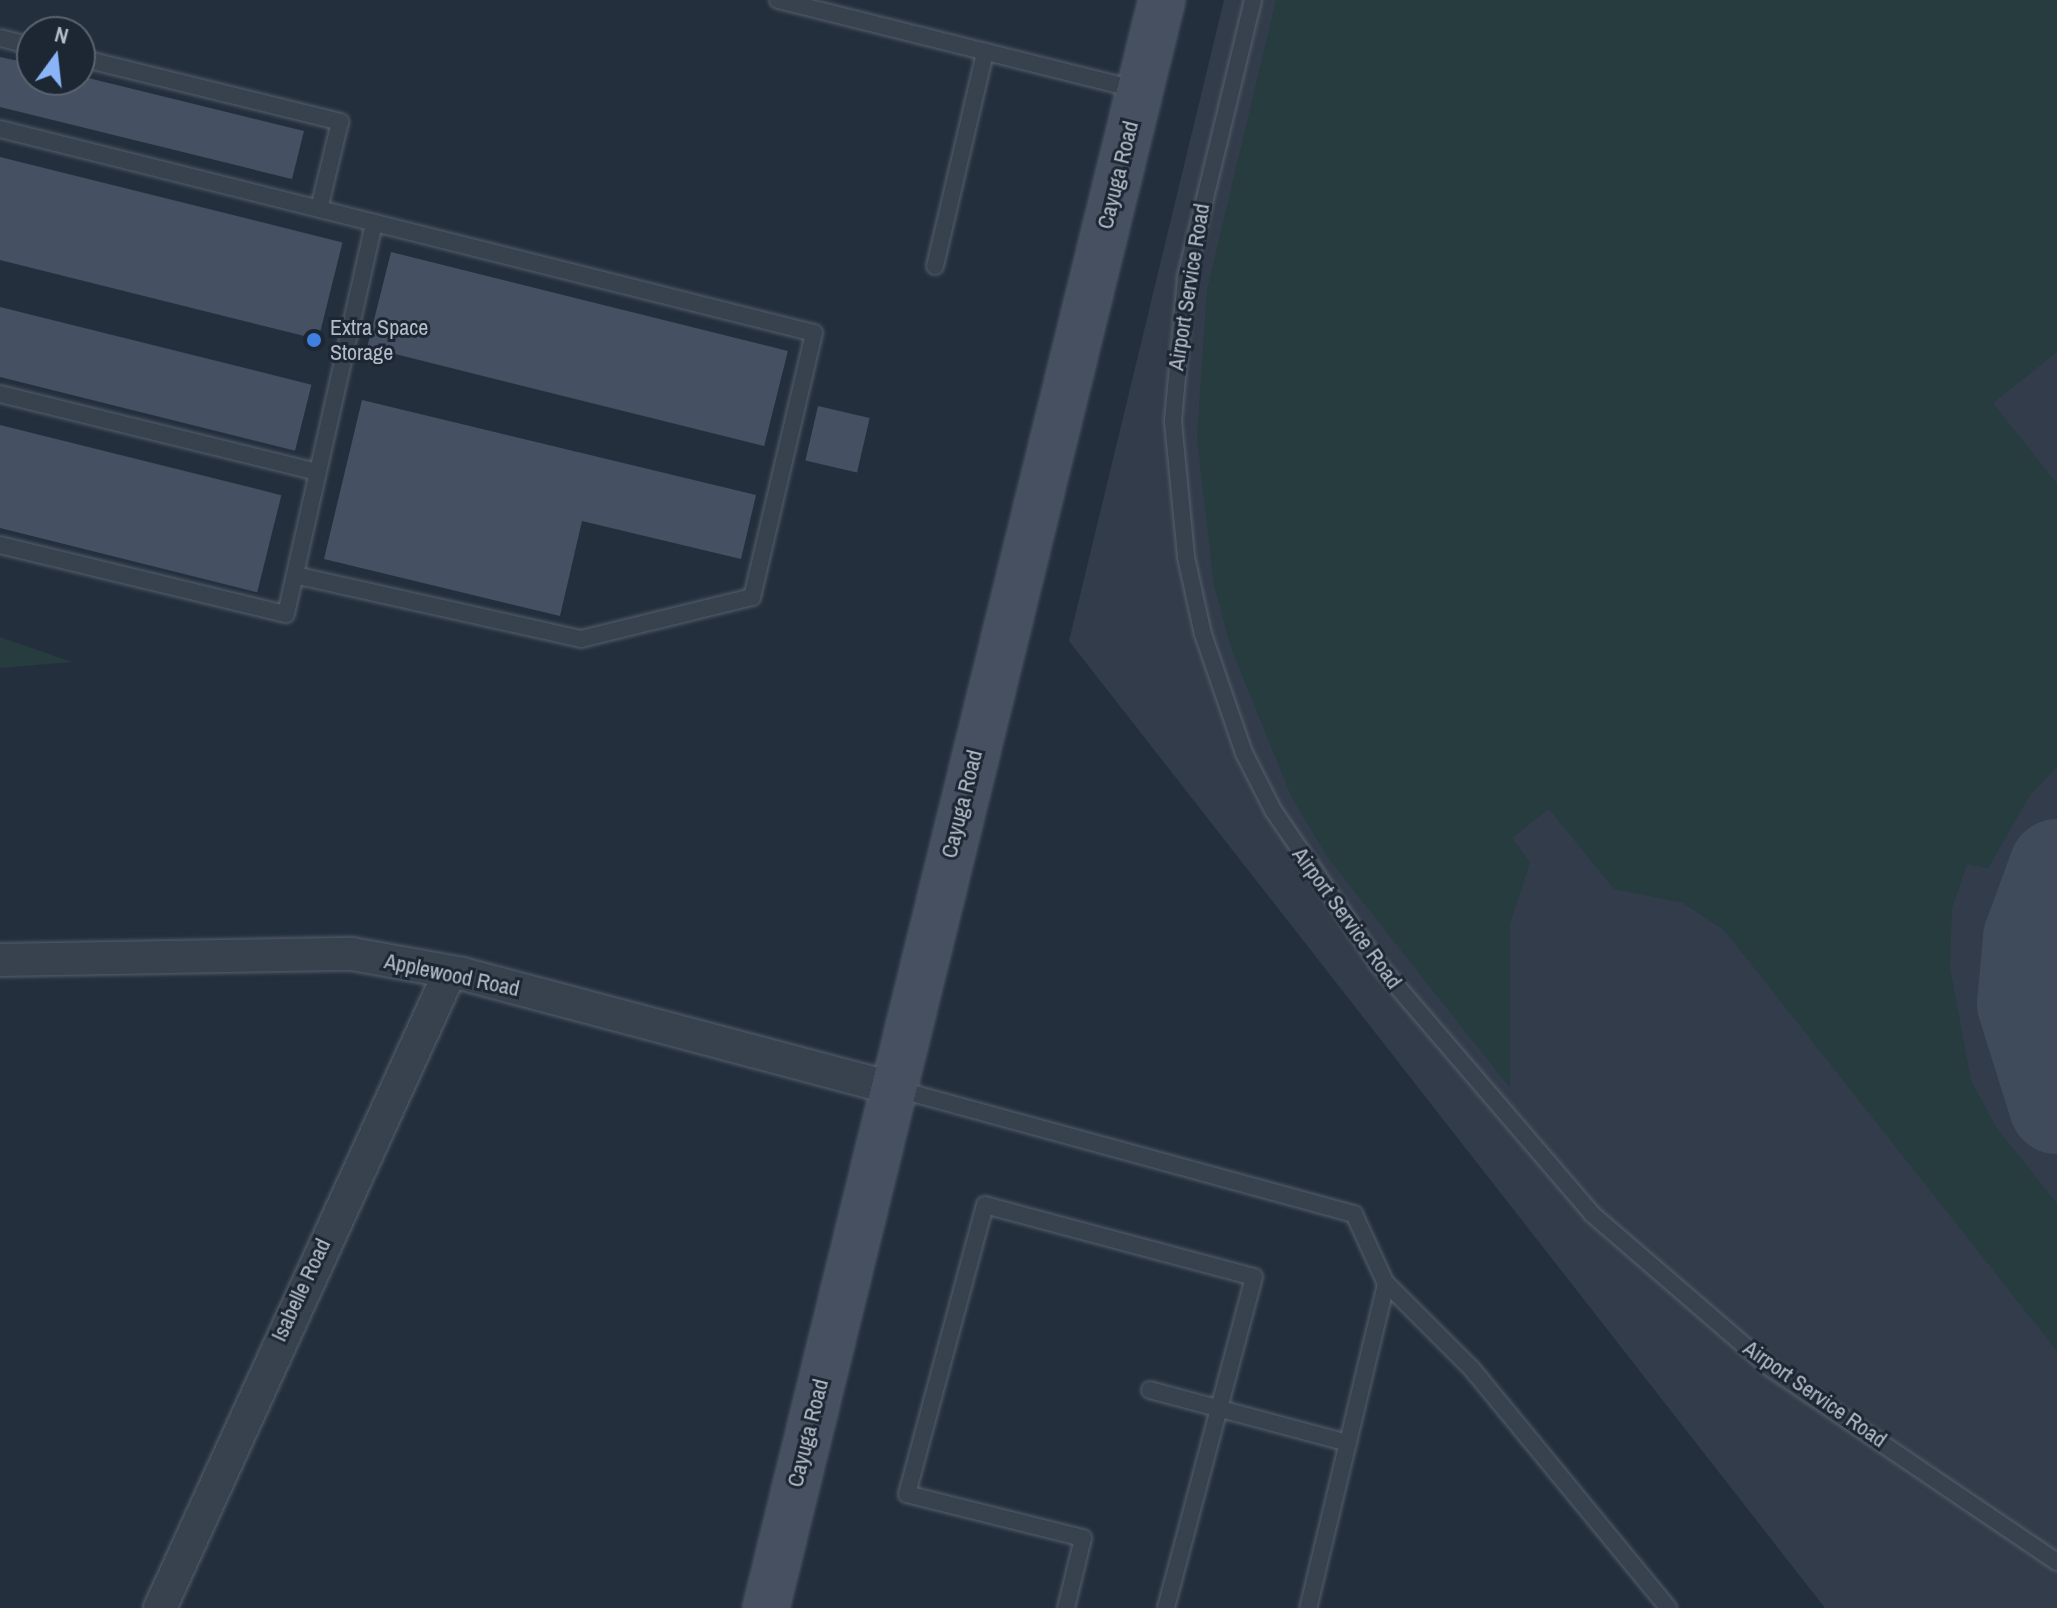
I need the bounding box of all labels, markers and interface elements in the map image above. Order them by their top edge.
north arrow [16,16,96,96]
text: N [52,19,72,51]
street label: Cayuga Road [1092,118,1144,232]
street label: Airport Service Road [1163,202,1215,372]
place label: Extra Space Storage [330,314,428,366]
marker: Extra Space Storage [305,331,323,349]
street label: Cayuga Road [936,747,988,861]
street label: Airport Service Road [1287,842,1407,994]
street label: Applewood Road [382,948,522,1002]
street label: Isabelle Road [266,1234,336,1346]
street label: Airport Service Road [1738,1335,1892,1453]
street label: Cayuga Road [782,1376,834,1490]

